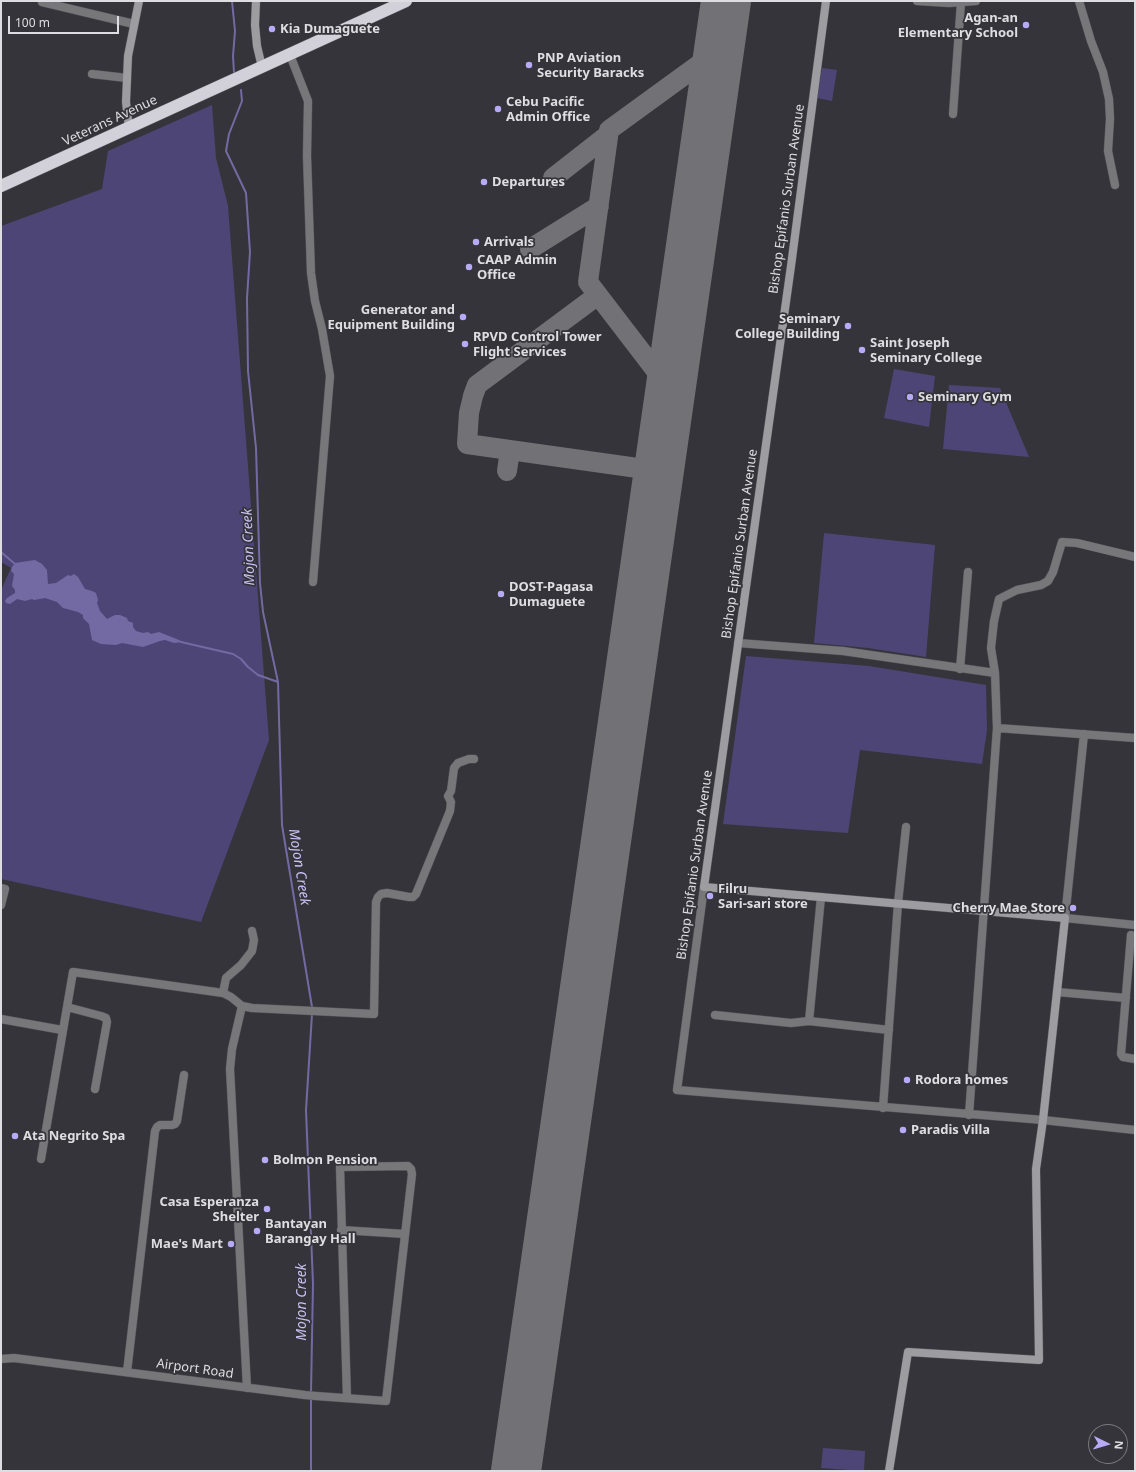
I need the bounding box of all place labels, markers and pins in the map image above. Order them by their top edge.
place label: Agan-an Elementary School [898,10,1018,41]
marker: Agan-an Elementary School [1021,20,1031,30]
place label: Kia Dumaguete [280,21,380,37]
marker: Kia Dumaguete [267,24,277,34]
place label: PNP Aviation Security Baracks [537,50,644,81]
marker: PNP Aviation Security Baracks [524,60,534,70]
place label: Cebu Pacific Admin Office [506,94,590,125]
marker: Cebu Pacific Admin Office [493,104,503,114]
place label: Departures [492,174,565,190]
marker: Departures [479,177,489,187]
place label: Arrivals [484,234,534,250]
marker: Arrivals [471,237,481,247]
place label: CAAP Admin Office [477,252,557,283]
marker: CAAP Admin Office [464,262,474,272]
place label: Generator and Equipment Building [327,302,455,333]
place label: Seminary College Building [735,311,840,342]
marker: Generator and Equipment Building [458,312,468,322]
marker: Seminary College Building [843,321,853,331]
place label: RPVD Control Tower Flight Services [473,329,602,360]
place label: Saint Joseph Seminary College [870,335,982,366]
marker: RPVD Control Tower Flight Services [460,339,470,349]
marker: Saint Joseph Seminary College [857,345,867,355]
place label: Seminary Gym [918,389,1012,405]
marker: Seminary Gym [905,392,915,402]
place label: DOST-Pagasa Dumaguete [509,579,593,610]
marker: DOST-Pagasa Dumaguete [496,589,506,599]
place label: Filru Sari-sari store [718,881,808,912]
marker: Filru Sari-sari store [705,891,715,901]
place label: Cherry Mae Store [953,900,1065,916]
marker: Cherry Mae Store [1068,903,1078,913]
place label: Rodora homes [915,1072,1008,1088]
marker: Rodora homes [902,1075,912,1085]
place label: Paradis Villa [911,1122,990,1138]
marker: Paradis Villa [898,1125,908,1135]
place label: Ata Negrito Spa [23,1128,125,1144]
marker: Ata Negrito Spa [10,1131,20,1141]
place label: Bolmon Pension [273,1152,378,1168]
marker: Bolmon Pension [260,1155,270,1165]
place label: Casa Esperanza Shelter [159,1194,259,1225]
marker: Casa Esperanza Shelter [262,1204,272,1214]
place label: Bantayan Barangay Hall [265,1216,356,1247]
marker: Bantayan Barangay Hall [252,1226,262,1236]
place label: Mae's Mart [151,1236,223,1252]
marker: Mae's Mart [226,1239,236,1249]

